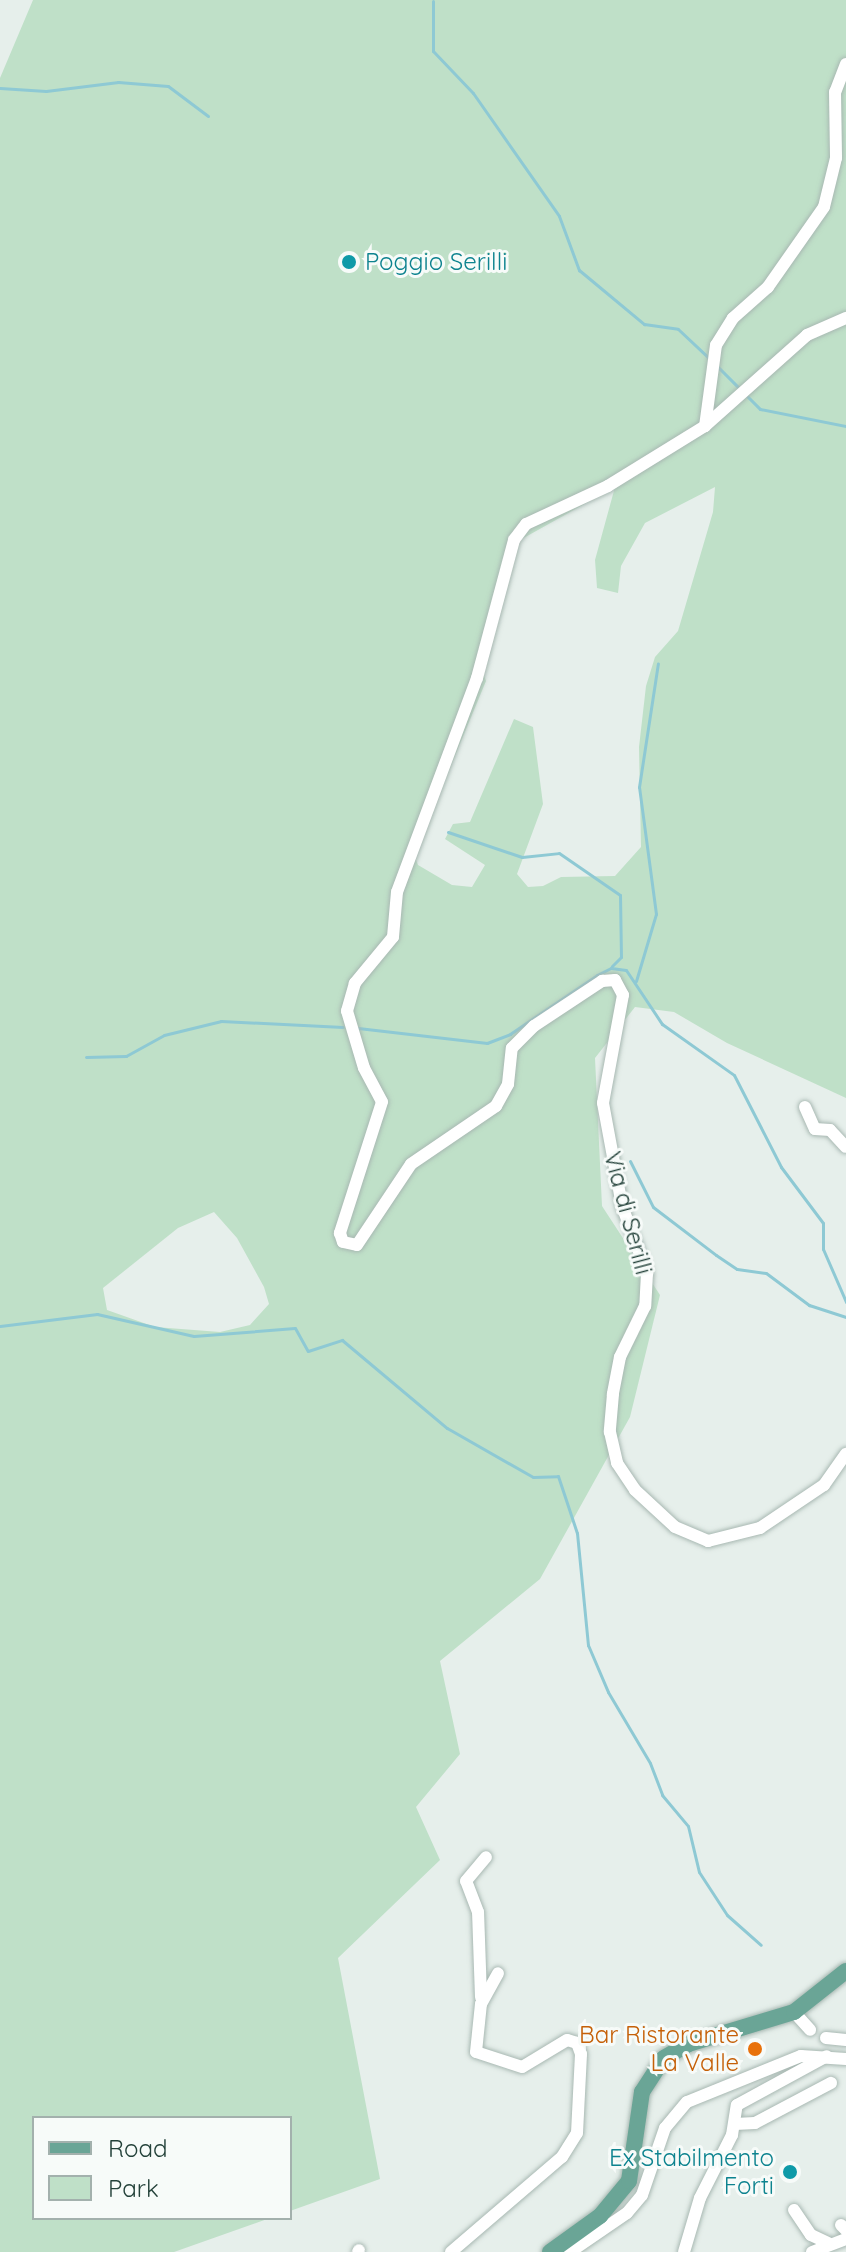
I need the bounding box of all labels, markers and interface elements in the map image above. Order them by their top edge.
place label: Poggio Serilli [365,248,507,276]
marker: Poggio Serilli [340,253,358,271]
street label: Via di Serilli [598,1148,658,1278]
place label: Bar Ristorante La Valle [579,2021,739,2077]
marker: Bar Ristorante La Valle [746,2040,764,2058]
legend [32,2116,292,2220]
text: Road [108,2133,168,2163]
place label: Ex Stabilmento Forti [609,2144,774,2200]
marker: Ex Stabilmento Forti [781,2163,799,2181]
text: Park [108,2173,159,2203]

